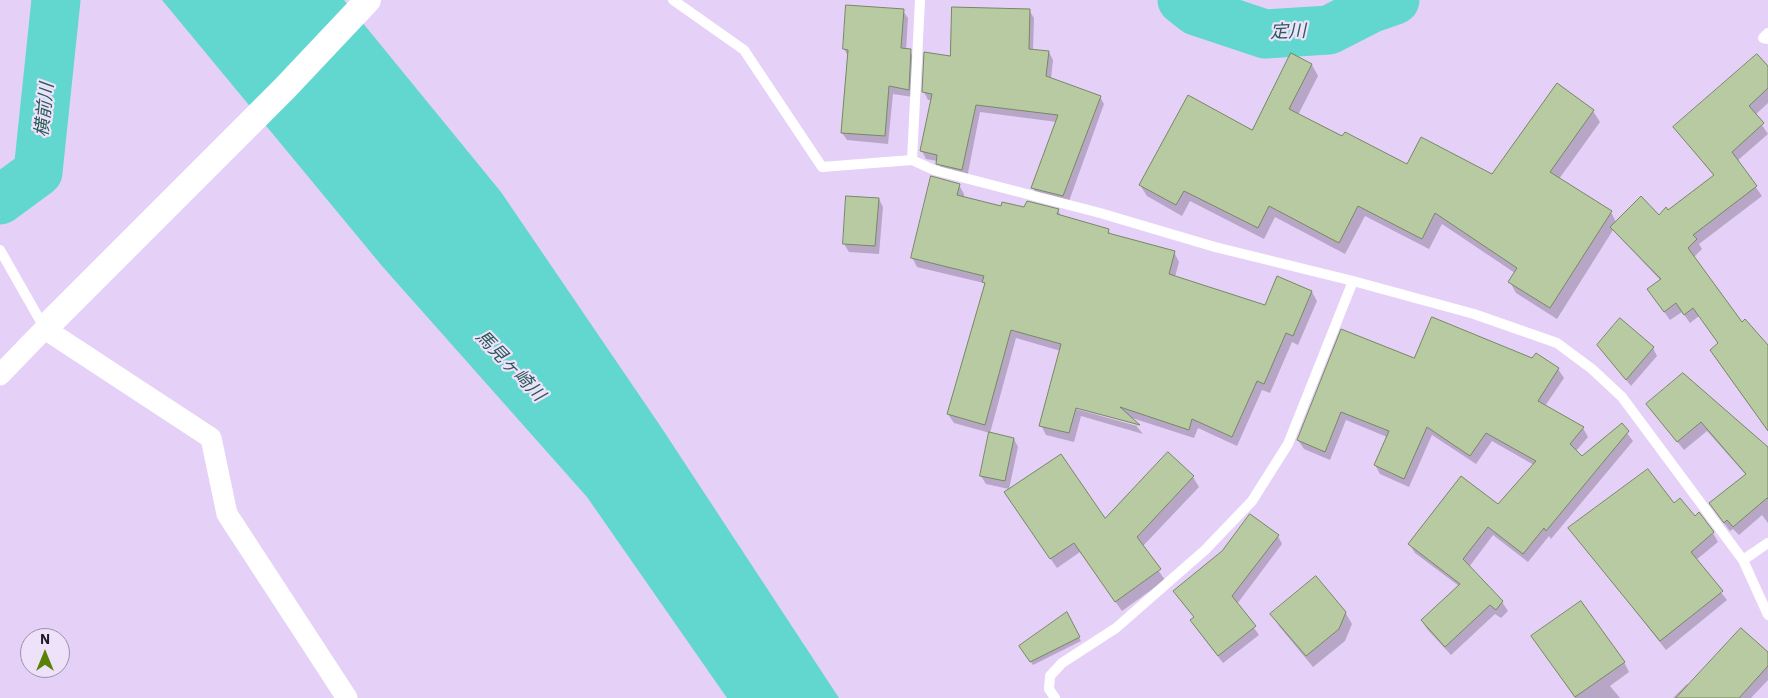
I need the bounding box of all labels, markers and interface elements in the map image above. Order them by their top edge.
water label: 定川 [1270,21,1306,43]
water label: 横前川 [31,82,59,138]
water label: 馬見ヶ崎川 [471,326,549,406]
north arrow [20,628,70,678]
text: N [40,630,50,648]

